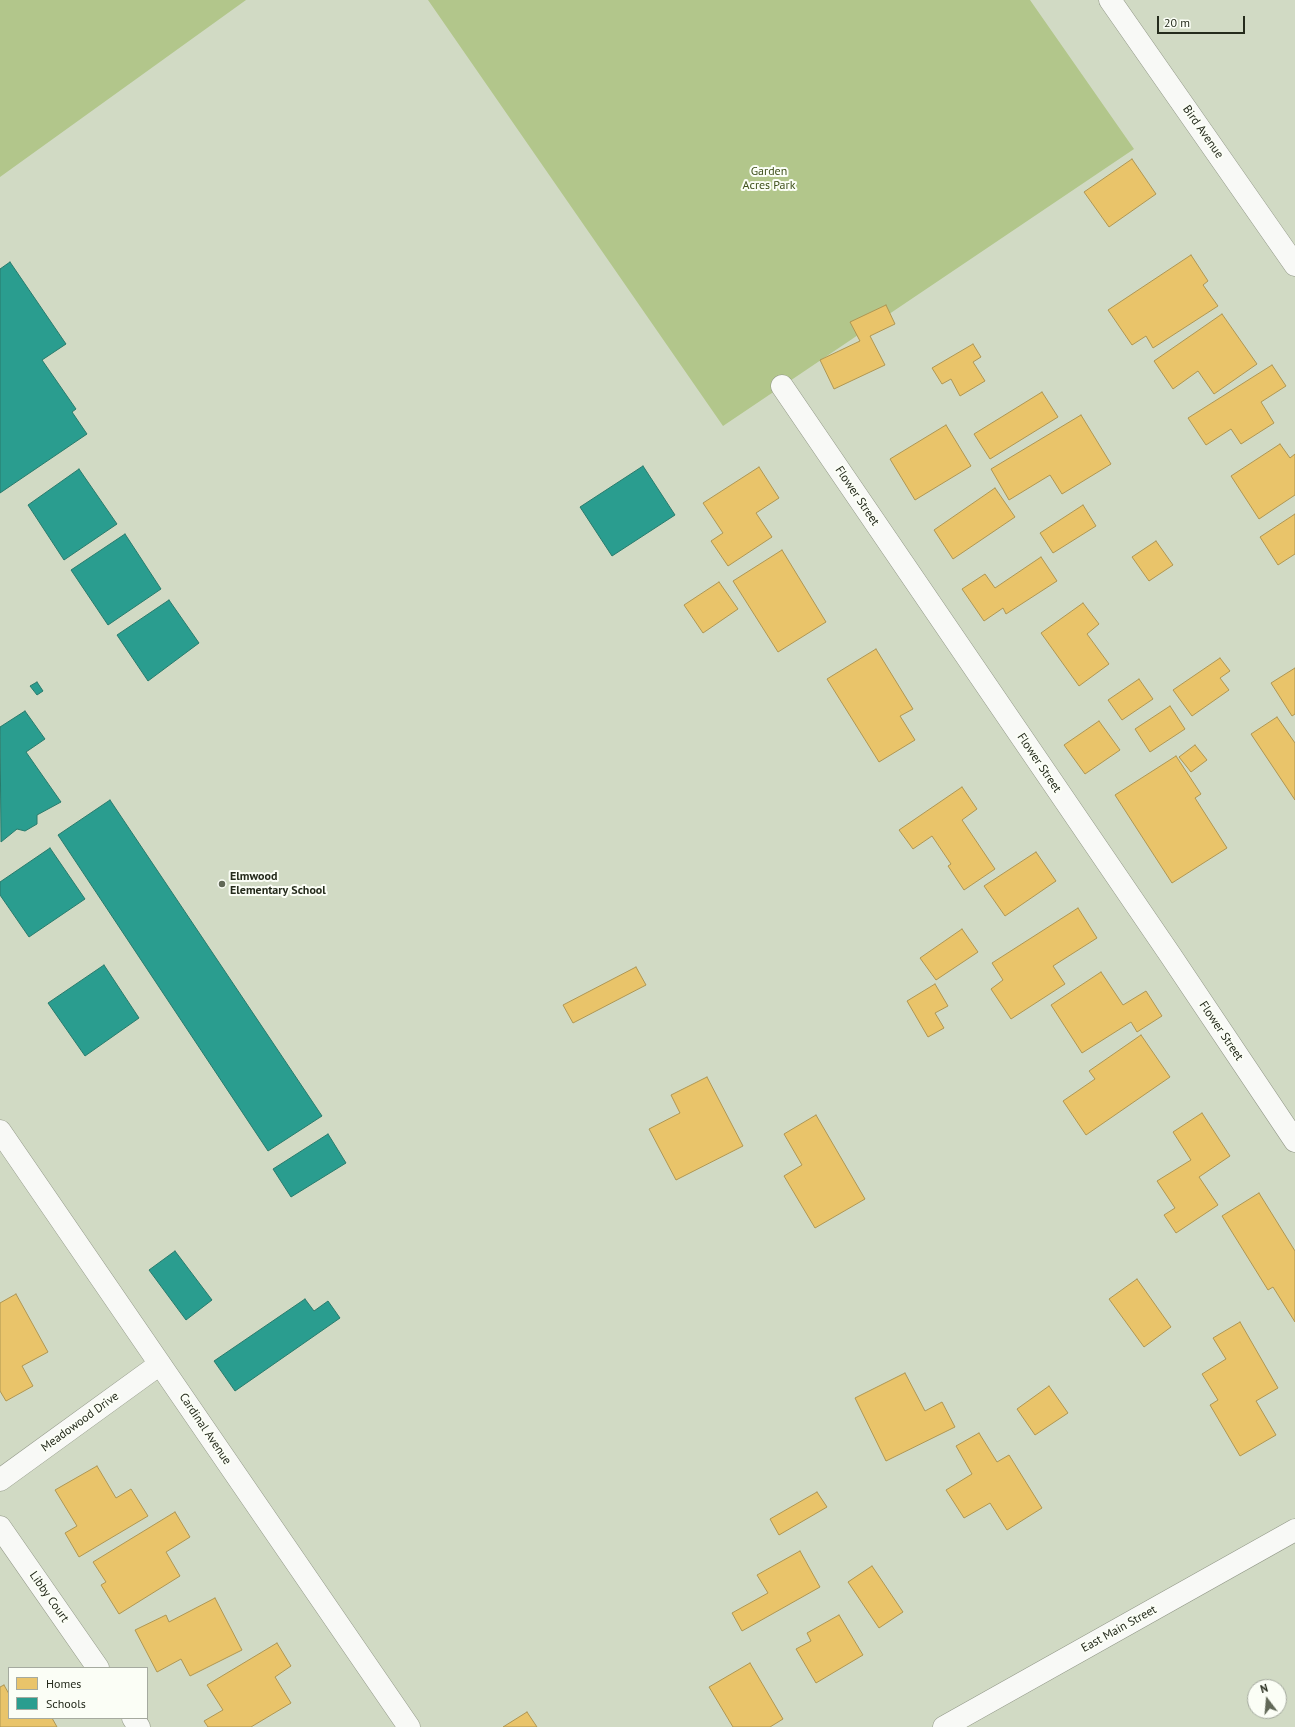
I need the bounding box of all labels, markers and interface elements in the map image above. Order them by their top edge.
scale bar [1159,8,1247,34]
text: 20 m [1164,15,1190,30]
street label: Bird Avenue [1179,103,1227,161]
park label: Garden Acres Park [743,165,795,193]
street label: Flower Street [832,463,882,529]
street label: Flower Street [1014,730,1064,796]
place label: Elmwood Elementary School [230,870,326,898]
marker: Elmwood Elementary School [217,879,227,889]
street label: Flower Street [1196,998,1246,1064]
street label: Meadowood Drive [38,1389,122,1455]
street label: Cardinal Avenue [176,1391,234,1467]
street label: Libby Court [26,1569,72,1625]
street label: East Main Street [1079,1602,1159,1656]
legend [8,1667,148,1719]
text: Homes [46,1676,81,1691]
north arrow [1247,1679,1287,1719]
text: N [1259,1681,1269,1696]
text: Schools [46,1696,86,1711]

